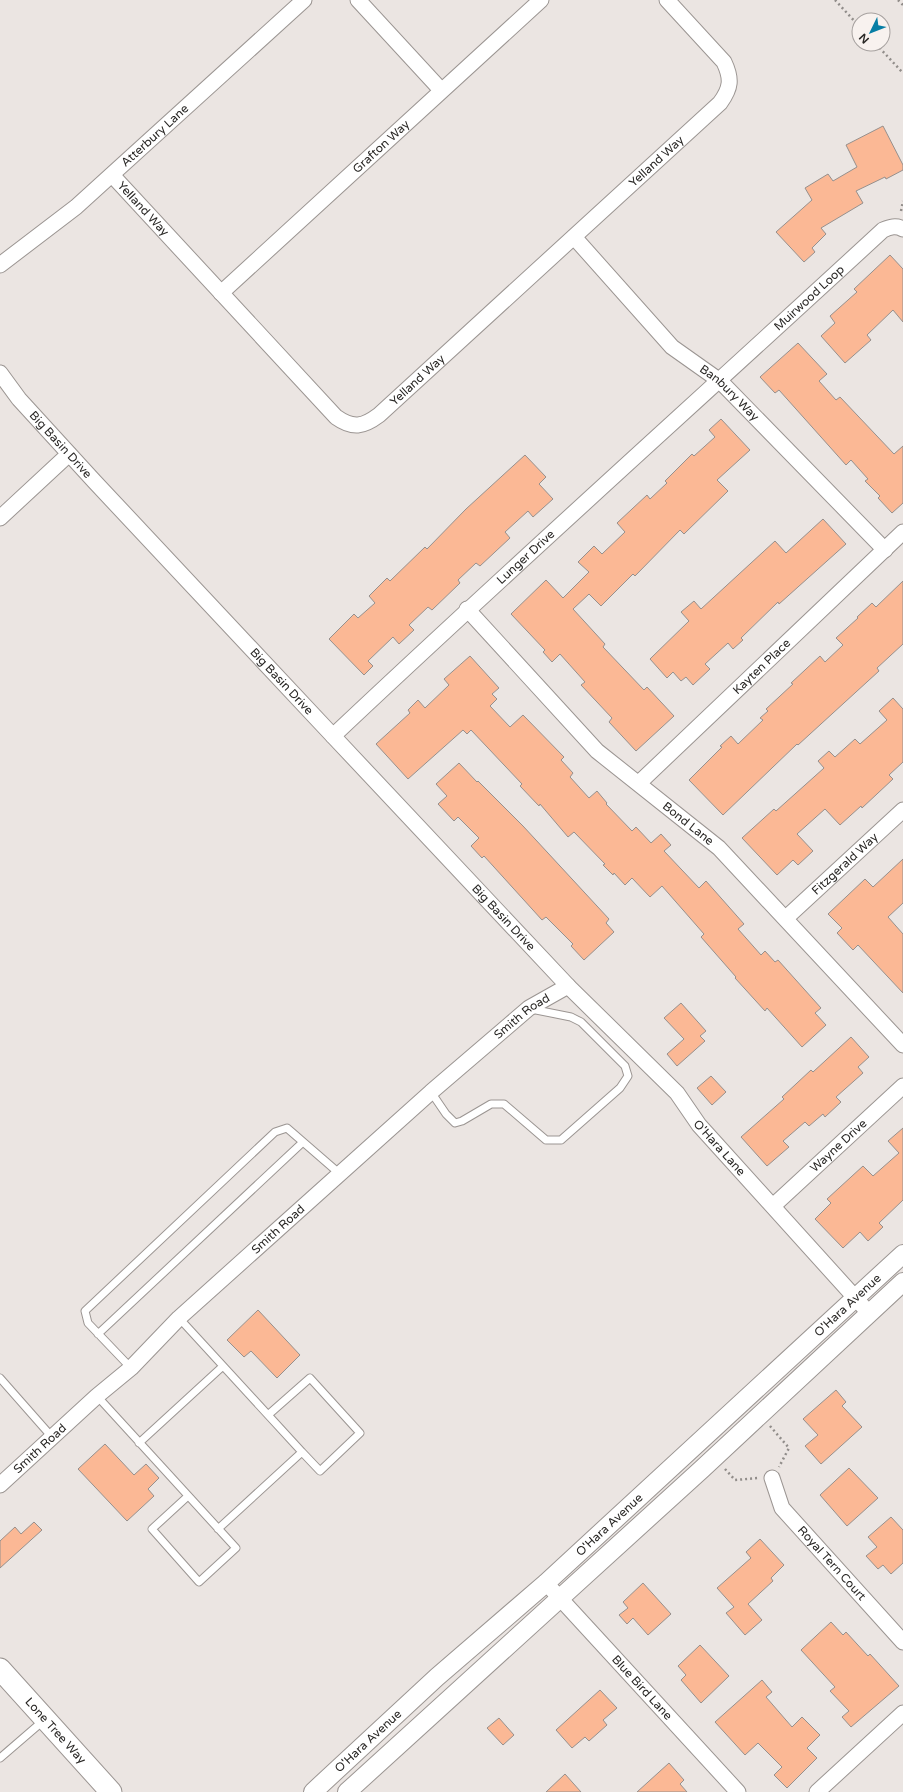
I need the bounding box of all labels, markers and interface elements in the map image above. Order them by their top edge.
north arrow [851,12,891,52]
text: N [856,31,872,46]
street label: Atterbury Lane [118,101,191,170]
street label: Grafton Way [350,117,413,176]
street label: Yelland Way [626,132,687,190]
street label: Yelland Way [115,179,172,239]
street label: Muirwood Loop [771,262,847,334]
street label: Yelland Way [387,351,448,408]
street label: Banbury Way [697,362,762,424]
street label: Big Basin Drive [27,408,95,481]
street label: Lunger Drive [494,527,558,587]
street label: Kayten Place [730,636,793,697]
street label: Big Basin Drive [247,645,316,718]
street label: Bond Lane [660,799,717,848]
street label: Fitzgerald Way [809,829,881,898]
street label: Big Basin Drive [469,882,538,954]
street label: Smith Road [491,991,552,1042]
street label: Wayne Drive [807,1116,870,1175]
street label: O'Hara Lane [691,1117,748,1179]
street label: Smith Road [249,1202,307,1257]
street label: O'Hara Avenue [811,1271,884,1339]
street label: Smith Road [11,1421,69,1476]
street label: O'Hara Avenue [573,1490,646,1559]
street label: Royal Tern Court [795,1523,869,1604]
street label: Blue Bird Lane [609,1652,675,1723]
street label: Lone Tree Way [22,1695,89,1767]
street label: O'Hara Avenue [332,1707,404,1775]

